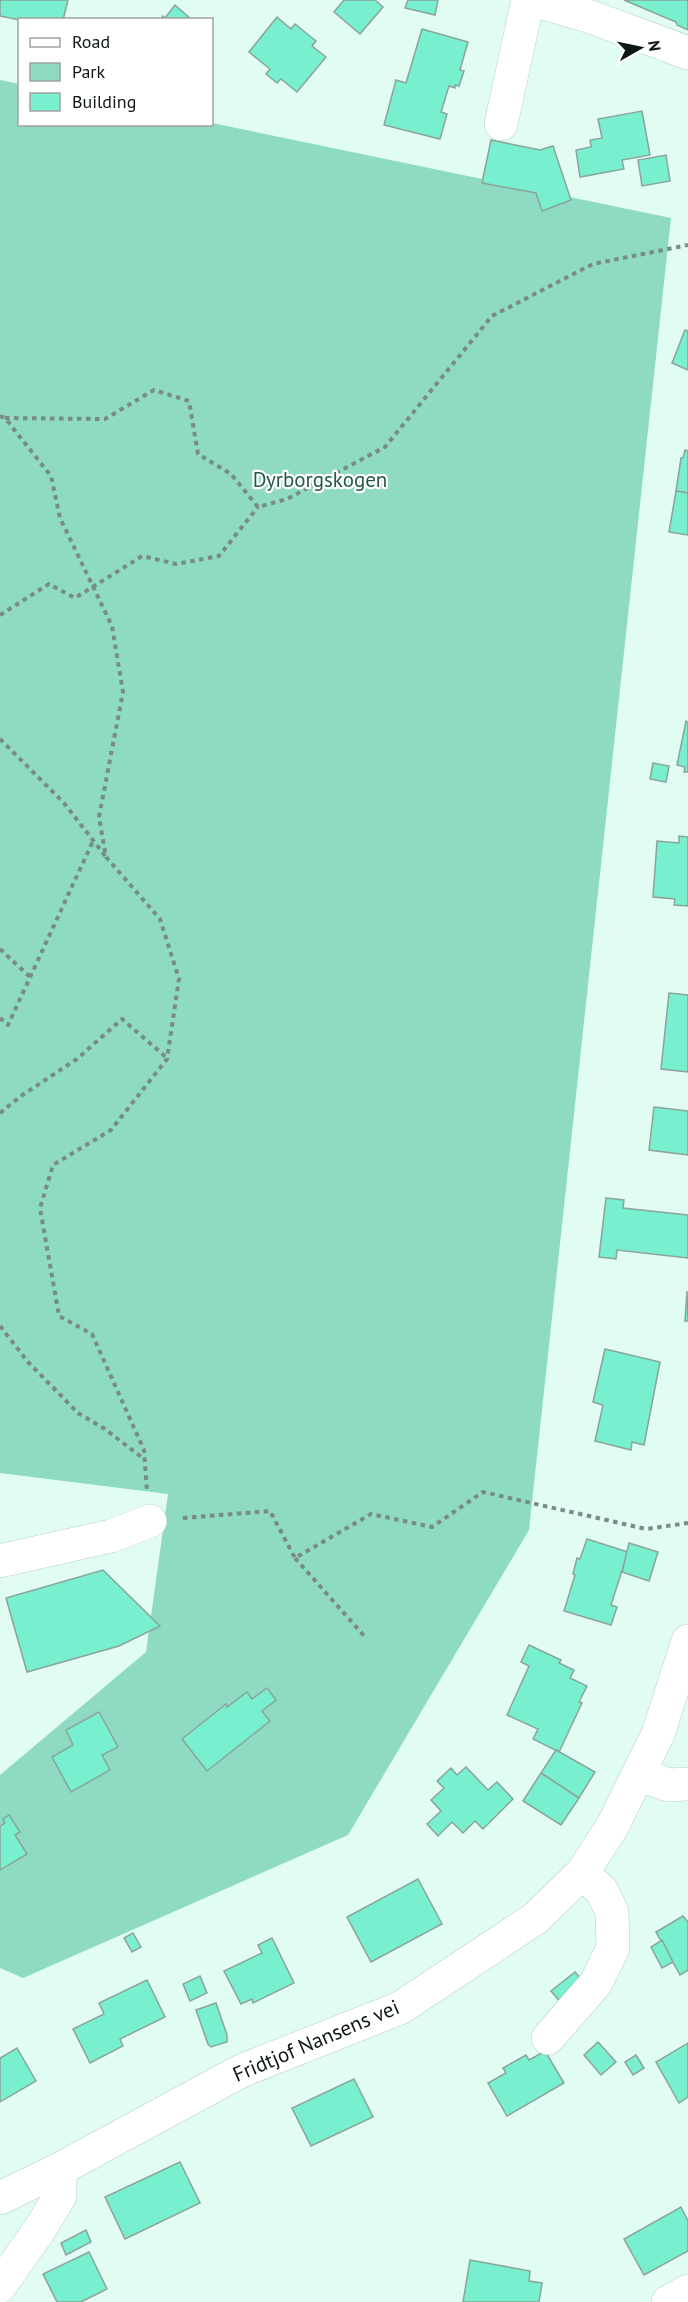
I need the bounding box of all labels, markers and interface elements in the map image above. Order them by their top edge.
legend [18,18,213,126]
north arrow [610,18,670,78]
text: Road [72,30,110,53]
text: N [644,39,666,52]
text: Park [72,60,105,83]
text: Building [72,90,136,113]
park label: Dyrborgskogen [253,466,387,493]
street label: Fridtjof Nansens vei [228,1993,403,2088]

